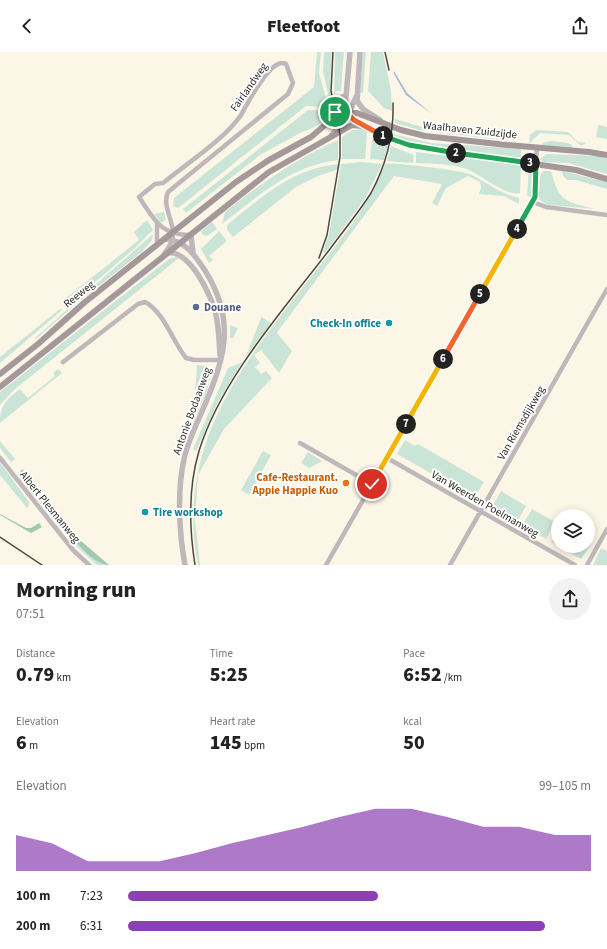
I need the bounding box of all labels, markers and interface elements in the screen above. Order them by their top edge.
text: Fleetfoot [267,14,340,39]
icon: back [16,15,38,37]
icon: share [569,15,591,37]
street label: Fairlandweg [227,59,272,114]
pin [318,95,352,129]
icon: arrive [324,101,346,123]
street label: Waalhaven Zuidzijde [422,118,518,142]
pin: 1 [373,126,393,146]
text: 1 [380,128,386,143]
pin: 2 [446,143,466,163]
text: 2 [453,145,459,160]
pin: 3 [520,153,540,173]
text: 3 [527,155,533,170]
pin: 4 [507,219,527,239]
text: 4 [514,221,520,236]
street label: Reeweg [60,277,98,311]
pin: 5 [470,284,490,304]
text: 5 [477,286,483,301]
place label: Douane [204,300,241,315]
marker: Douane [191,302,201,312]
place label: Check-In office [310,316,381,331]
marker: Check-In office [384,318,394,328]
pin: 6 [433,349,453,369]
text: 6 [440,351,446,366]
street label: Antonie Bodaanweg [169,365,215,457]
street label: Van Riemsdijkweg [494,383,548,463]
pin: 7 [396,414,416,434]
text: 7 [403,416,409,431]
pin [355,467,389,501]
street label: Van Weerden Poelmanweg [428,467,542,541]
street label: Albert Plesmanweg [16,468,84,546]
place label: Cafe-Restaurant. Appie Happie Kuo [251,470,338,498]
icon: check [361,473,383,495]
marker: Cafe-Restaurant. Appie Happie Kuo [341,478,351,488]
place label: Tire workshop [153,505,223,520]
marker: Tire workshop [140,507,150,517]
map controls [551,509,595,553]
button: layers [551,509,595,553]
text: Morning run [16,574,136,606]
button: share [549,578,591,620]
text: 07:51 [16,605,45,623]
text: Distance [16,646,55,661]
text: Time [210,646,233,661]
text: Pace [403,646,425,661]
text: 0.79 [16,661,54,689]
text: 5:25 [210,661,248,689]
text: 6:52 [403,661,442,689]
text: km [54,670,71,685]
text: /km [442,670,462,685]
text: Elevation [16,714,59,729]
text: Heart rate [210,714,255,729]
text: kcal [403,714,422,729]
text: 6 [16,729,27,757]
text: 145 [210,729,242,757]
text: 50 [403,729,425,757]
text: m [27,738,38,753]
text: bpm [242,738,265,753]
text: Elevation [16,777,67,795]
text: 99–105 m [539,777,591,795]
text: 100 m [16,887,50,905]
text: 7:23 [80,887,103,905]
text: 200 m [16,917,50,935]
text: 6:31 [80,917,103,935]

